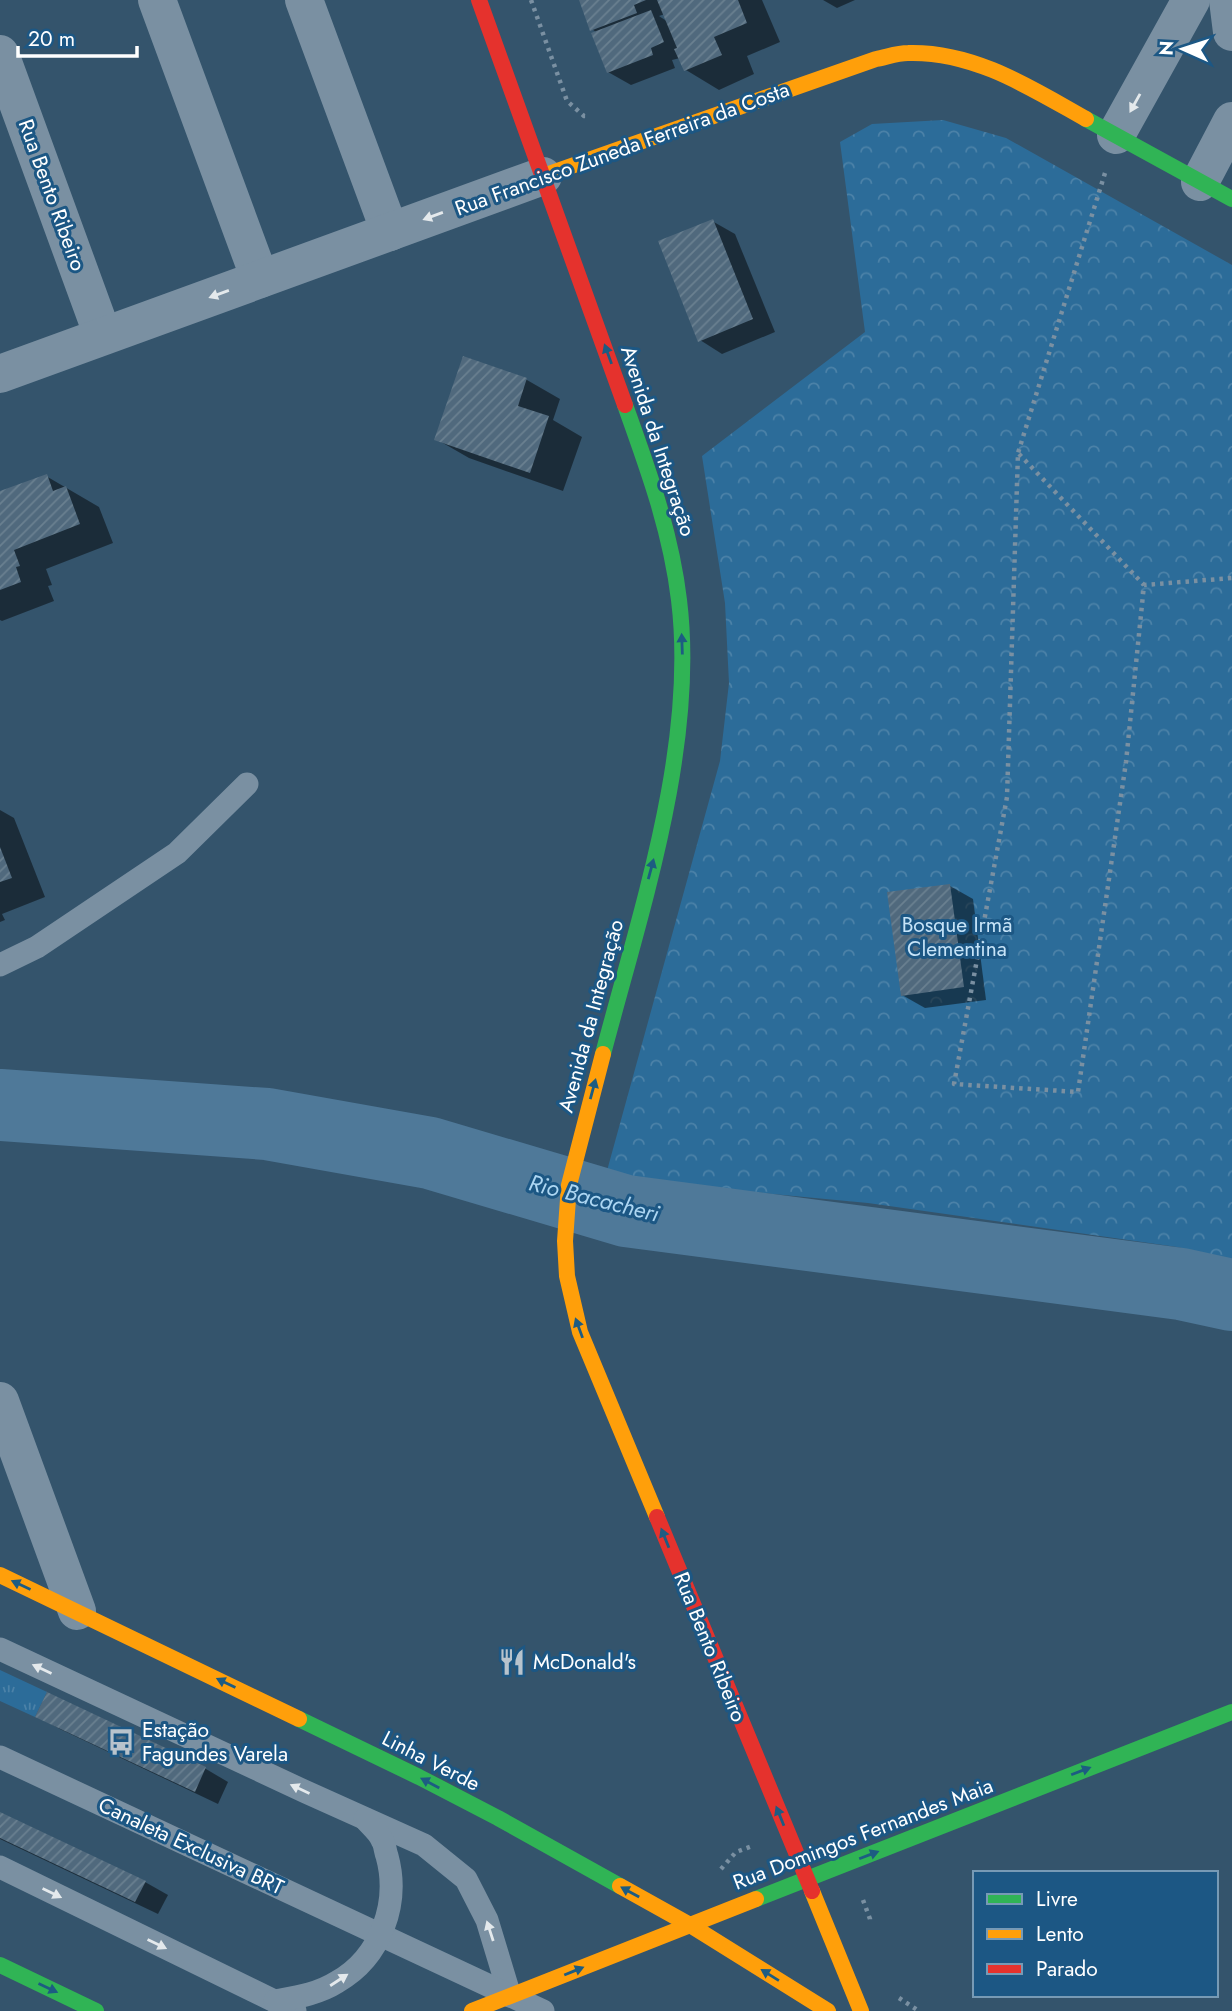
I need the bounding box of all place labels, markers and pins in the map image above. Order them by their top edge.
restaurant icon: McDonald's [497,1647,527,1677]
place label: McDonald's [533,1647,636,1677]
place label: Estação Fagundes Varela [142,1715,288,1769]
bus stop icon: Estação Fagundes Varela [106,1727,136,1757]

